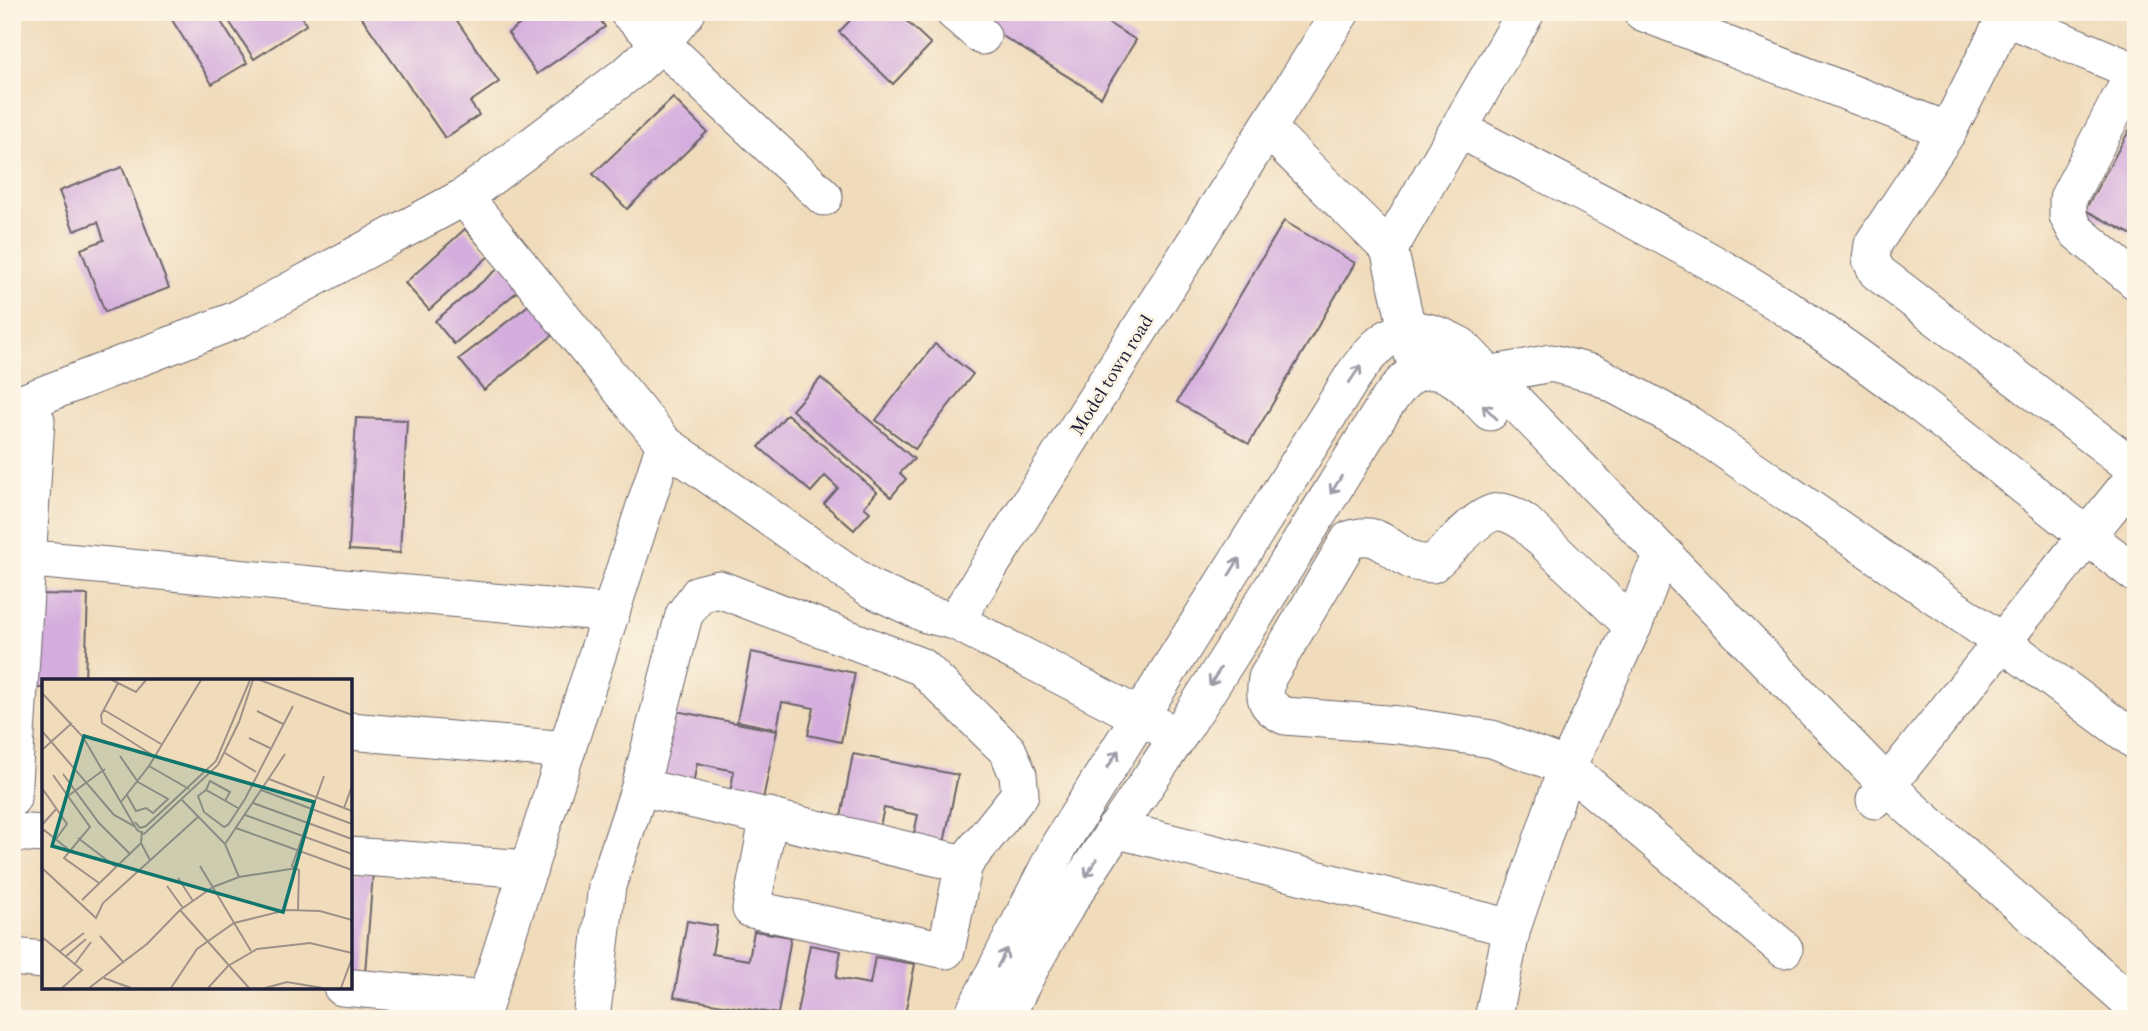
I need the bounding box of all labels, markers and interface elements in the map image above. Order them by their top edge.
street label: Model town road [1066,310,1158,439]
one-way arrow [1348,365,1362,384]
one-way arrow [1482,403,1499,420]
one-way arrow [1328,474,1342,494]
one-way arrow [1227,557,1241,577]
one-way arrow [1207,667,1221,687]
inset map [42,679,352,989]
one-way arrow [1106,750,1120,770]
one-way arrow [1083,858,1098,877]
one-way arrow [996,948,1010,969]

